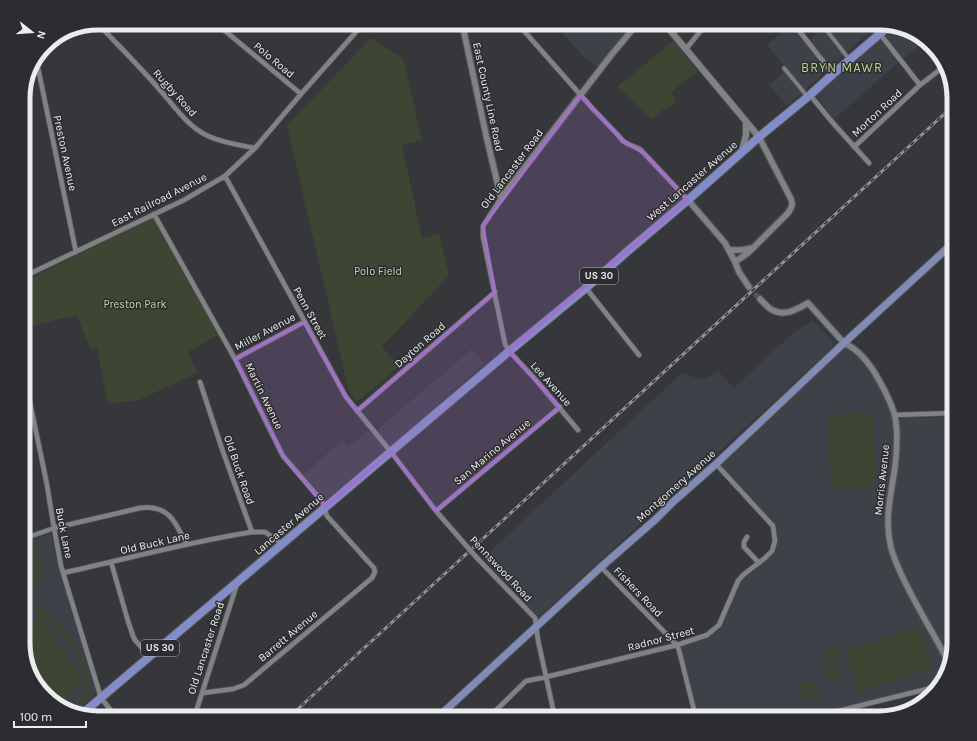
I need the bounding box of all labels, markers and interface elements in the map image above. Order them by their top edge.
north arrow [12,12,52,52]
text: N [34,29,48,40]
street label: Polo Road [251,39,297,81]
street label: East County Line Road [470,41,506,153]
district label: BRYN MAWR [801,60,883,75]
street label: Rugby Road [150,67,200,119]
street label: Morton Road [849,86,905,140]
street label: Preston Avenue [51,114,79,192]
street label: Old Lancaster Road [478,127,546,211]
street label: West Lancaster Avenue [644,138,740,224]
street label: East Railroad Avenue [109,170,209,230]
park label: Polo Field [354,265,402,278]
road number: US 30 [580,268,618,284]
street label: Penn Street [290,285,330,341]
park label: Preston Park [103,298,167,311]
street label: Miller Avenue [232,310,298,354]
street label: Dayton Road [392,319,448,371]
street label: Lee Avenue [528,359,575,409]
street label: Martin Avenue [242,361,286,432]
street label: San Marino Avenue [451,416,533,488]
street label: Old Buck Road [221,434,257,506]
street label: Morris Avenue [872,444,892,516]
street label: Montgomery Avenue [634,447,719,525]
street label: Lancaster Avenue [252,490,327,558]
street label: Buck Lane [53,506,75,560]
street label: Old Buck Lane [119,529,191,557]
street label: Pennswood Road [467,533,535,605]
street label: Fishers Road [611,564,665,620]
street label: Old Lancaster Road [185,600,227,696]
street label: Barrett Avenue [256,607,321,665]
street label: Radnor Street [626,624,696,654]
road number: US 30 [141,640,179,656]
scale bar [14,703,86,729]
text: 100 m [20,710,52,724]

